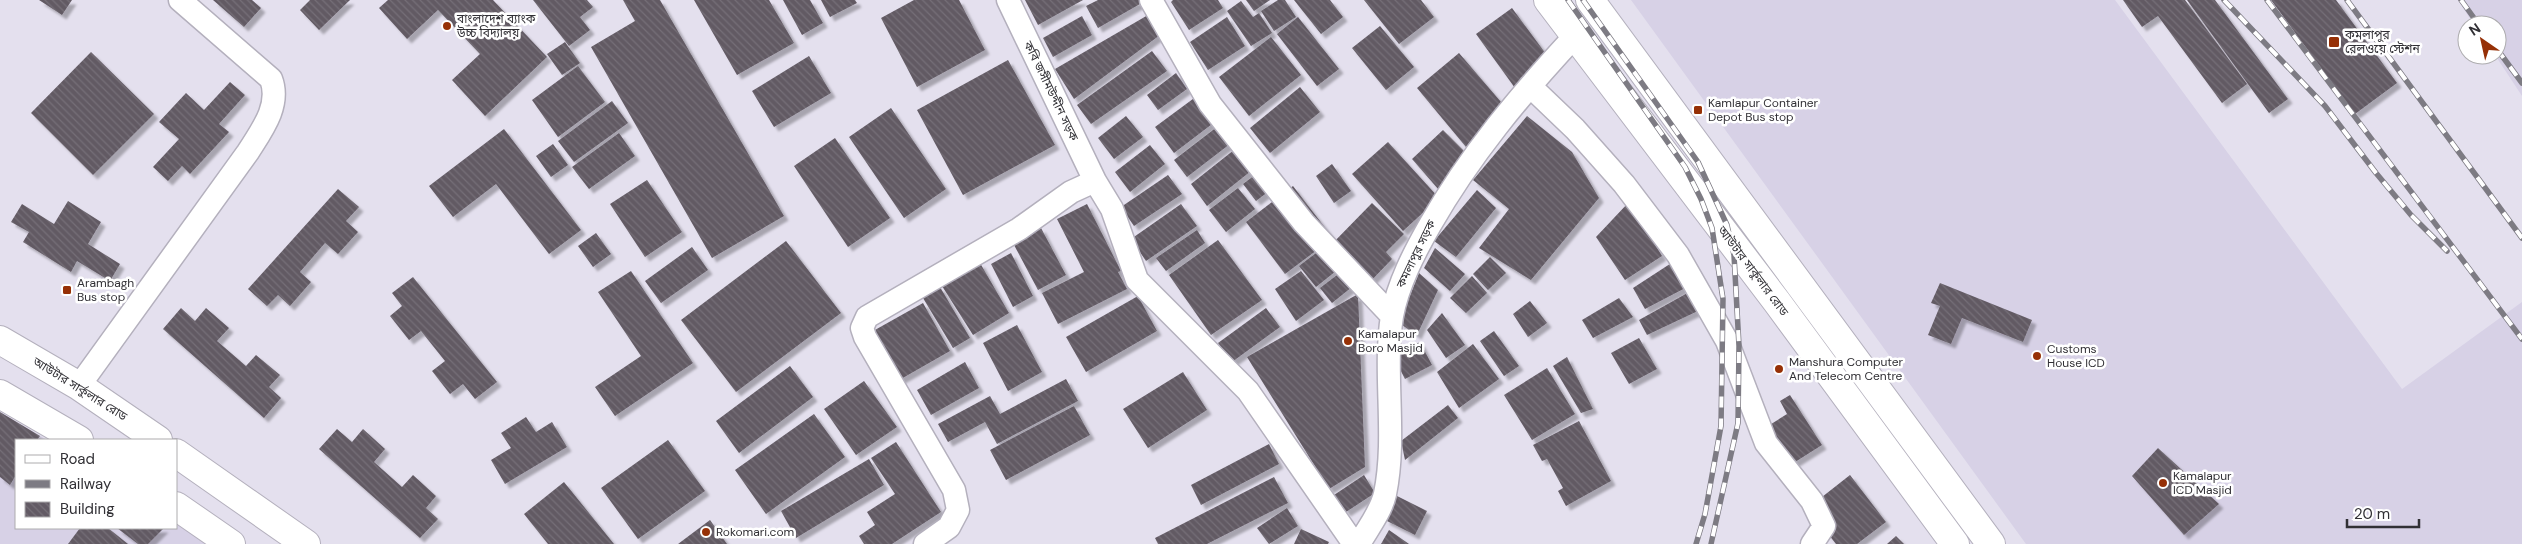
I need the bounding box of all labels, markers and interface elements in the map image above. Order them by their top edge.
place label: বাংলাদেশ ব্যাংক উচ্চ বিদ্যালয় [456,11,536,41]
north arrow [2457,15,2507,65]
text: N [2465,19,2484,40]
marker: বাংলাদেশ ব্যাংক উচ্চ বিদ্যালয় [441,20,453,32]
place label: কমলাপুর রেলওয়ে স্টেশন [2344,27,2420,57]
marker: কমলাপুর রেলওয়ে স্টেশন [2327,35,2341,49]
street label: কবি জসীমউদ্দীন সড়ক [1019,38,1082,144]
place label: Kamlapur Container Depot Bus stop [1708,95,1819,125]
marker: Kamlapur Container Depot Bus stop [1692,104,1704,116]
street label: কমলাপুর সড়ক [1392,217,1439,291]
street label: আউটার সার্কুলার রোড [1713,222,1792,319]
place label: Arambagh Bus stop [77,275,134,305]
marker: Arambagh Bus stop [61,284,73,296]
place label: Kamalapur Boro Masjid [1358,326,1423,356]
marker: Kamalapur Boro Masjid [1342,335,1354,347]
place label: Customs House ICD [2047,341,2105,371]
marker: Customs House ICD [2031,350,2043,362]
street label: আউটার সার্কুলার রোড [29,353,131,425]
place label: Manshura Computer And Telecom Centre [1789,354,1904,384]
marker: Manshura Computer And Telecom Centre [1773,363,1785,375]
legend [15,439,178,529]
text: Road [60,449,95,469]
place label: Kamalapur ICD Masjid [2173,468,2232,498]
text: Railway [60,474,112,494]
marker: Kamalapur ICD Masjid [2157,477,2169,489]
scale bar [2347,496,2420,528]
text: Building [60,499,115,519]
text: 20 m [2354,504,2390,524]
place label: Rokomari.com [716,524,794,540]
marker: Rokomari.com [700,526,712,538]

